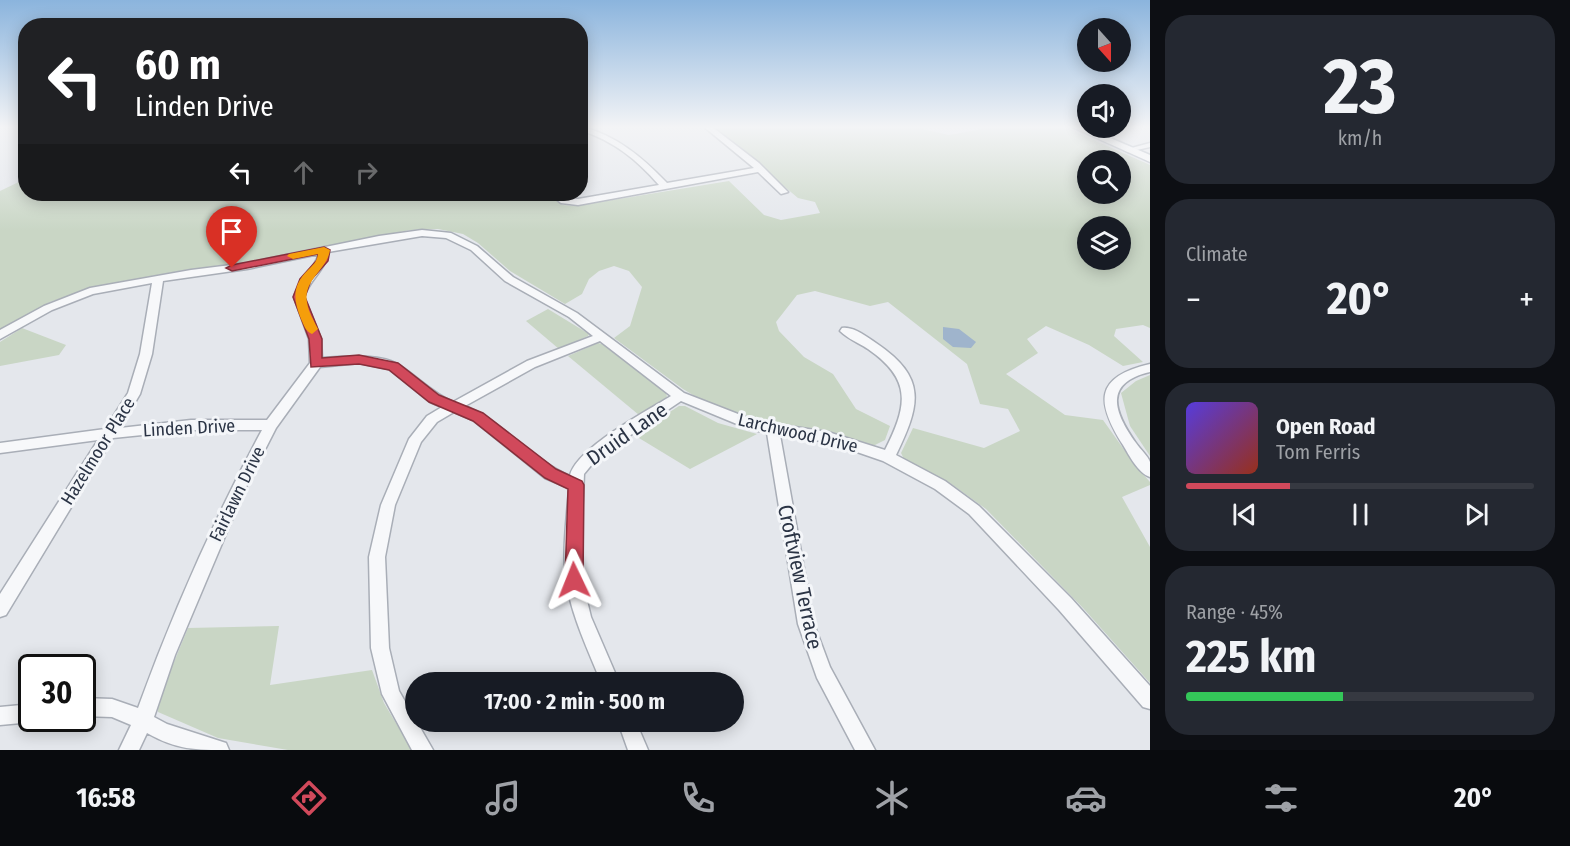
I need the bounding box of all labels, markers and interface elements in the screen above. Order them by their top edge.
north arrow [1077,18,1131,72]
map controls [1077,18,1131,270]
text: 60 m [135,40,221,90]
text: 23 [1323,40,1397,134]
icon: left [36,42,114,120]
button: sound [1077,84,1131,138]
text: Linden Drive [135,91,274,123]
text: km/h [1338,126,1382,150]
button: search [1077,150,1131,204]
icon: left [224,156,257,189]
icon: ahead [287,156,320,189]
icon: right [350,156,383,189]
pin [206,206,257,268]
icon: arrive [215,215,248,248]
button: layers [1077,216,1131,270]
text: Climate [1186,242,1248,266]
text: 20° [1327,272,1393,326]
text: − [1186,280,1201,320]
text: + [1519,280,1534,320]
street label: Hazelmoor Place [56,393,140,509]
street label: Druid Lane [581,397,673,471]
street label: Larchwood Drive [736,409,860,458]
text: Open Road [1276,413,1376,440]
street label: Linden Drive [142,415,236,441]
text: Tom Ferris [1276,440,1360,464]
street label: Fairlawn Drive [204,443,270,545]
icon: previous [1228,498,1261,531]
icon: pause [1344,498,1377,531]
icon: next [1460,498,1493,531]
street label: Croftview Terrace [772,502,828,652]
position arrow [542,548,606,612]
text: Range · 45% [1186,600,1283,624]
text: 225 km [1186,630,1316,684]
speed limit sign: 30 [18,654,96,732]
text: 17:00 · 2 min · 500 m [484,688,665,715]
icon: directions [288,777,330,819]
icon: music [482,777,524,819]
icon: phone [677,777,719,819]
icon: climate [871,777,913,819]
icon: car [1065,777,1107,819]
icon: filters [1260,777,1302,819]
text: 16:58 [76,782,136,814]
text: 20° [1454,782,1494,814]

